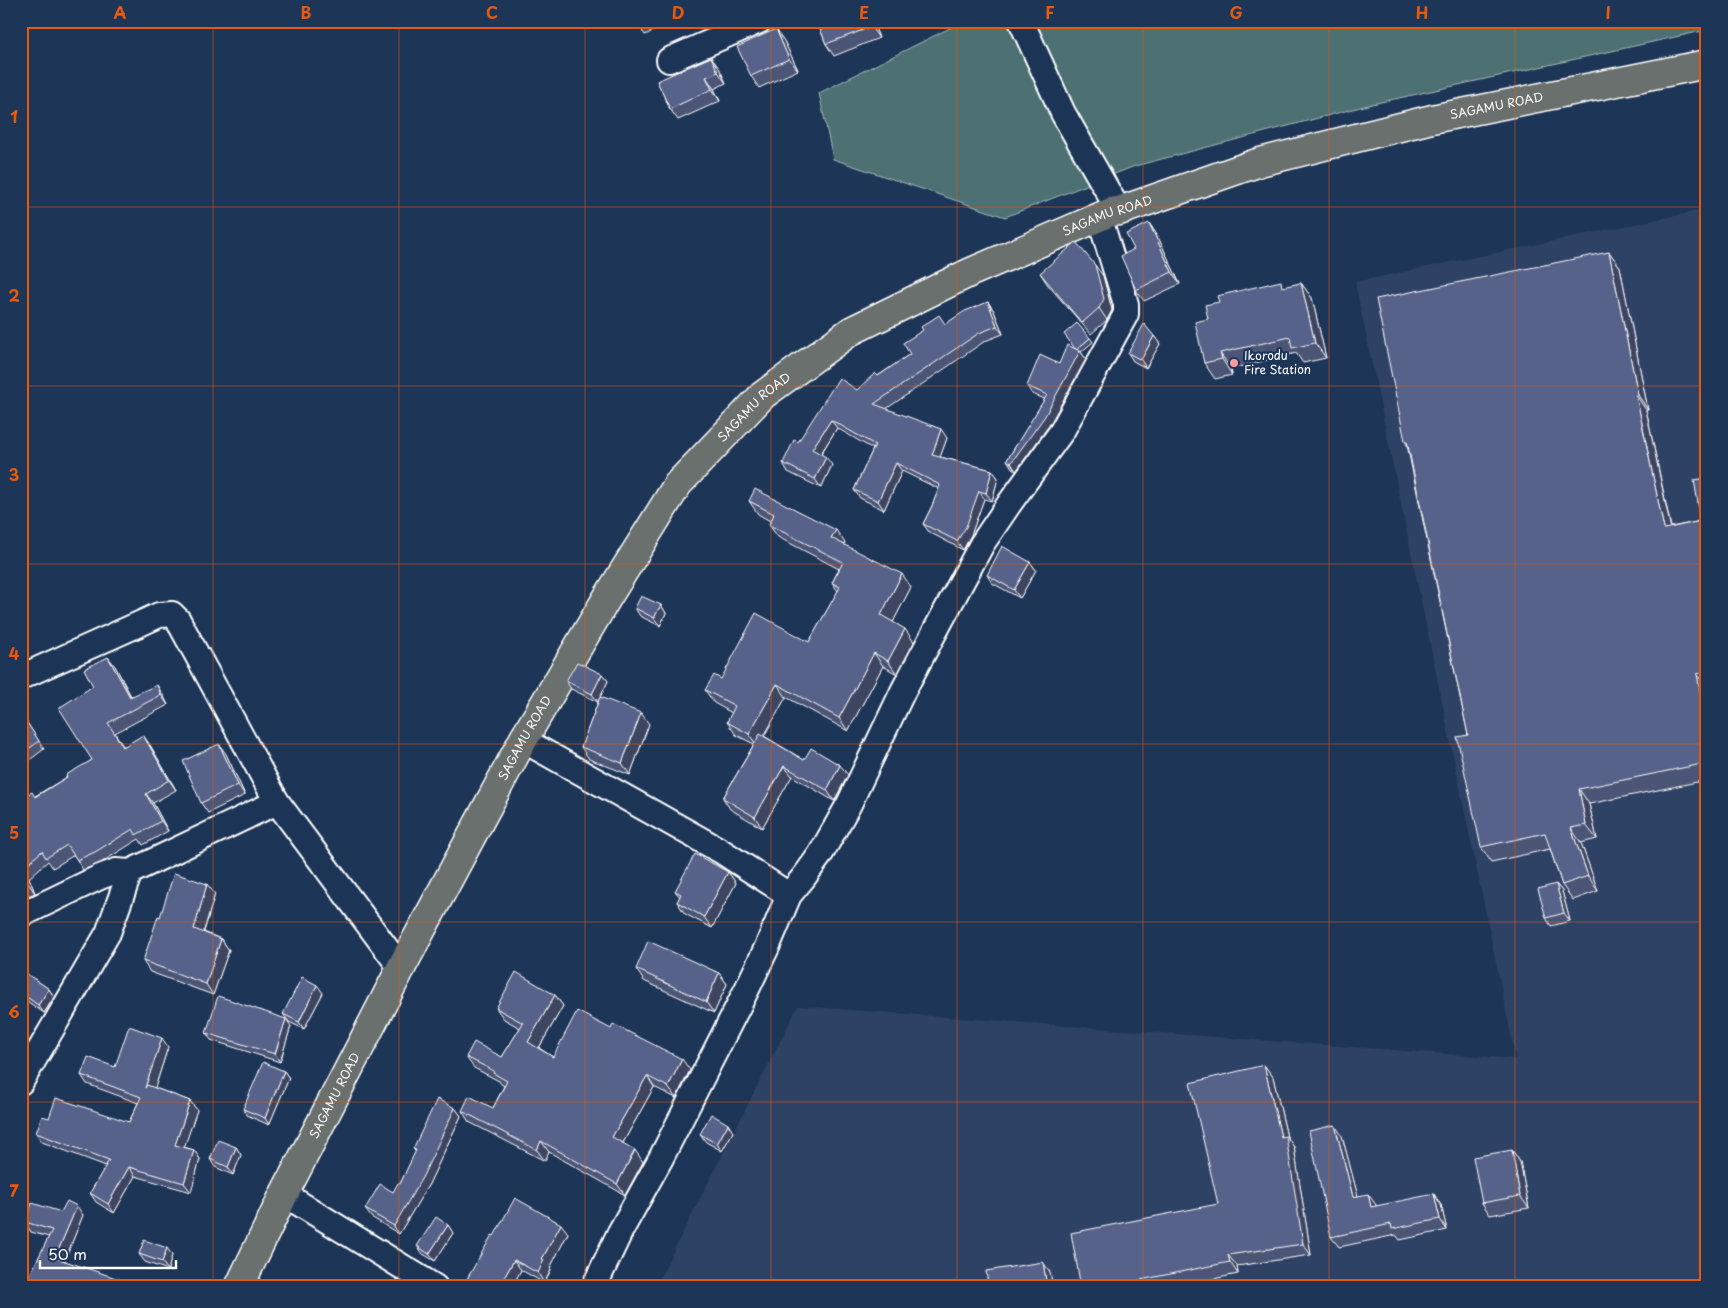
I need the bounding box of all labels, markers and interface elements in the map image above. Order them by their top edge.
text: A [114,0,127,24]
text: B [301,0,312,24]
text: C [486,0,498,24]
text: D [672,0,684,24]
text: E [859,0,869,24]
text: F [1045,0,1055,24]
text: G [1229,0,1243,24]
text: H [1416,0,1428,24]
text: I [1605,0,1611,24]
street label: SAGAMU ROAD [1448,87,1545,123]
text: 1 [10,104,18,128]
street label: SAGAMU ROAD [1059,190,1154,240]
text: 2 [8,283,20,307]
place label: Ikorodu Fire Station [1244,346,1311,378]
marker: Ikorodu Fire Station [1228,357,1240,369]
street label: SAGAMU ROAD [713,368,794,445]
text: 3 [9,462,19,486]
text: 4 [9,641,20,665]
street label: SAGAMU ROAD [493,692,555,783]
text: 5 [9,820,19,844]
text: 6 [8,999,20,1023]
street label: SAGAMU ROAD [304,1049,364,1141]
text: 7 [9,1178,19,1202]
scale bar [40,1238,176,1270]
text: 50 m [48,1242,87,1265]

